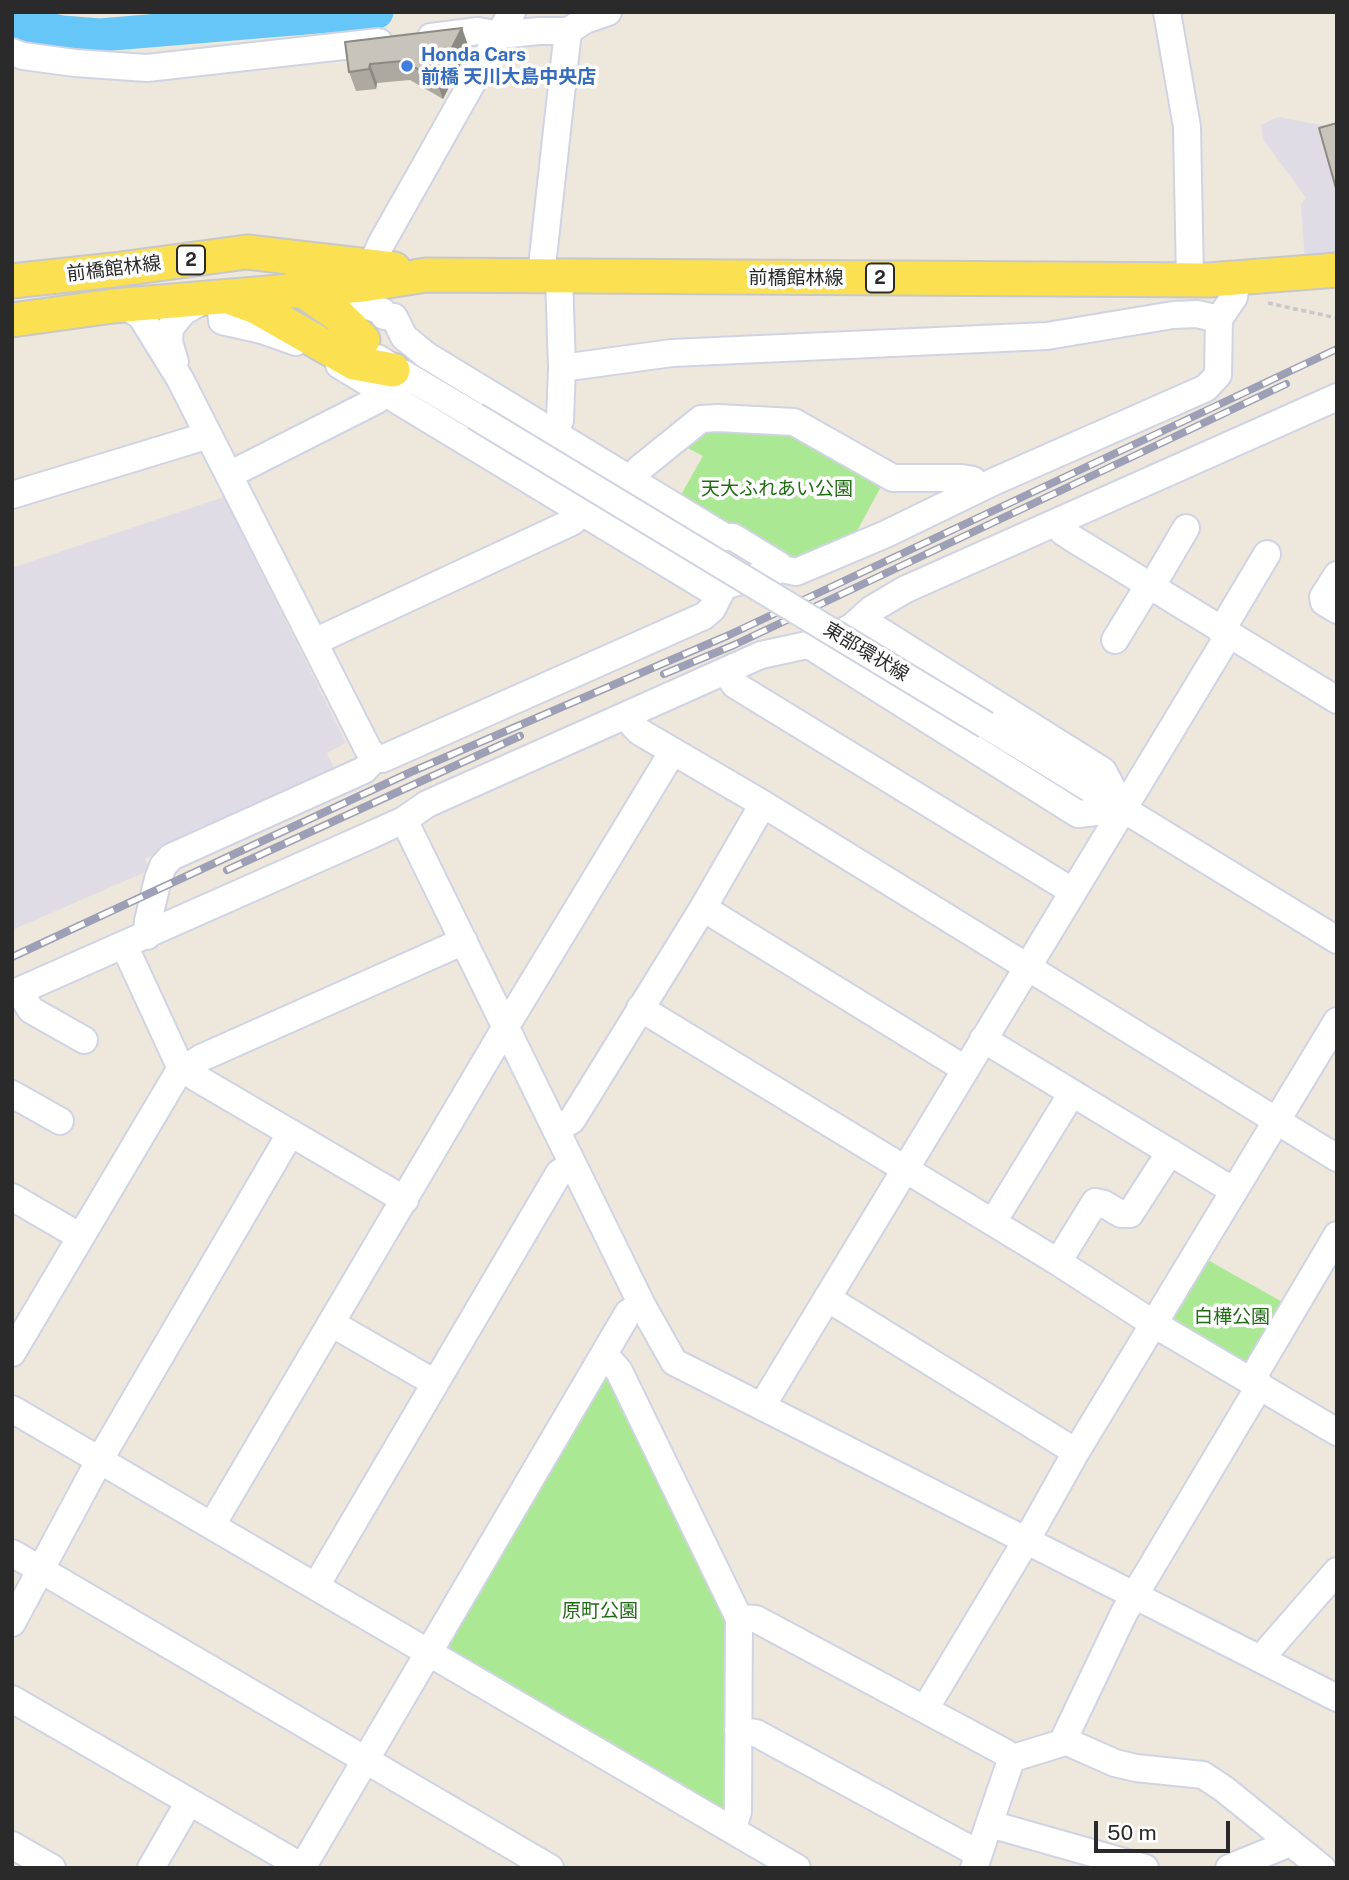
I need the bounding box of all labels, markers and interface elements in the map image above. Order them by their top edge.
place label: Honda Cars 前橋 天川大島中央店 [421,44,596,88]
marker: Honda Cars 前橋 天川大島中央店 [399,58,415,74]
road number: 2 [177,246,205,274]
street label: 前橋館林線 [65,252,163,286]
road number: 2 [866,264,894,292]
street label: 前橋館林線 [749,267,843,289]
park label: 天大ふれあい公園 [701,478,853,500]
street label: 東部環状線 [819,618,913,686]
park label: 白樺公園 [1194,1306,1270,1328]
park label: 原町公園 [562,1600,638,1622]
scale bar [1097,1806,1234,1850]
text: 50 m [1107,1820,1157,1845]

